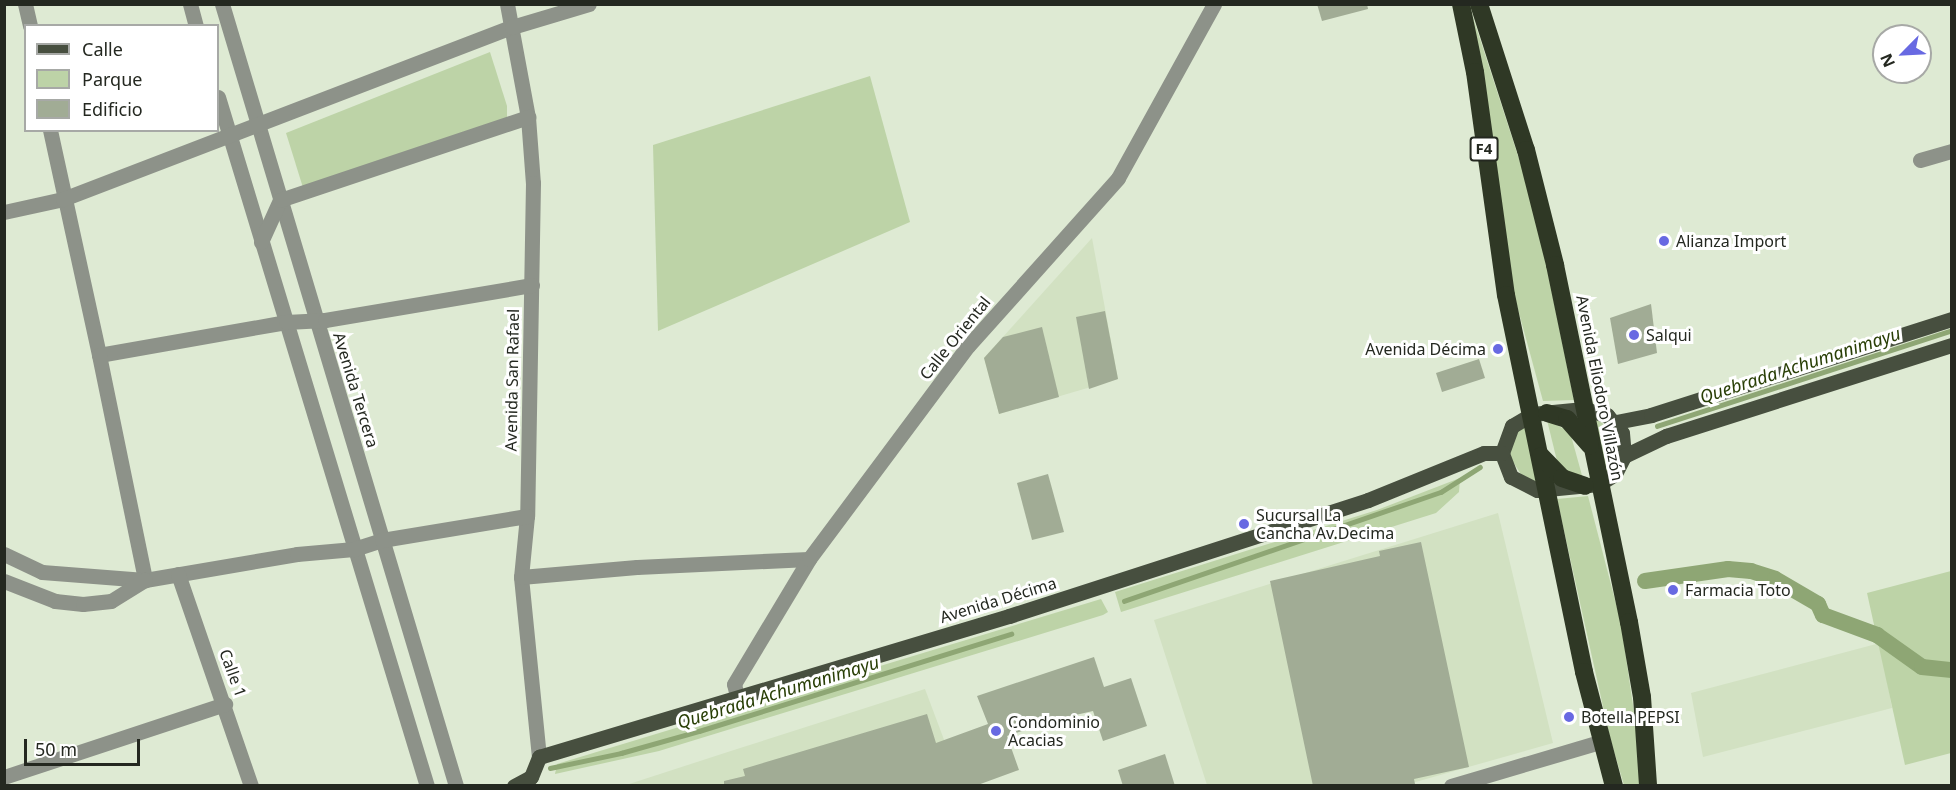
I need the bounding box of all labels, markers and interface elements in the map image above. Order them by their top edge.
legend [24,24,219,132]
north arrow [1872,24,1932,84]
text: Calle [82,37,123,61]
text: N [1875,50,1900,71]
text: Parque [82,67,142,91]
text: Edificio [82,97,143,121]
road number: F4 [1469,137,1499,161]
place label: Alianza Import [1676,231,1786,251]
marker: Alianza Import [1657,234,1671,248]
street label: Calle Oriental [916,292,994,384]
street label: Avenida Eliodoro Villazón [1573,293,1627,483]
street label: Avenida San Rafael [501,308,523,452]
water label: Quebrada Achumanimayu [1697,322,1903,408]
place label: Salqui [1646,325,1692,345]
marker: Salqui [1627,328,1641,342]
street label: Avenida Tercera [329,330,383,450]
place label: Avenida Décima [1365,339,1486,359]
marker: Avenida Décima [1491,342,1505,356]
place label: Sucursal La Cancha Av.Decima [1256,505,1394,543]
marker: Sucursal La Cancha Av.Decima [1237,517,1251,531]
street label: Avenida Décima [937,573,1059,627]
place label: Farmacia Toto [1685,580,1791,600]
marker: Farmacia Toto [1666,583,1680,597]
street label: Calle 1 [215,646,251,700]
water label: Quebrada Achumanimayu [674,651,882,733]
place label: Botella PEPSI [1581,707,1680,727]
marker: Botella PEPSI [1562,710,1576,724]
place label: Condominio Acacias [1008,712,1100,750]
marker: Condominio Acacias [989,724,1003,738]
scale bar [27,727,142,765]
text: 50 m [35,737,77,761]

